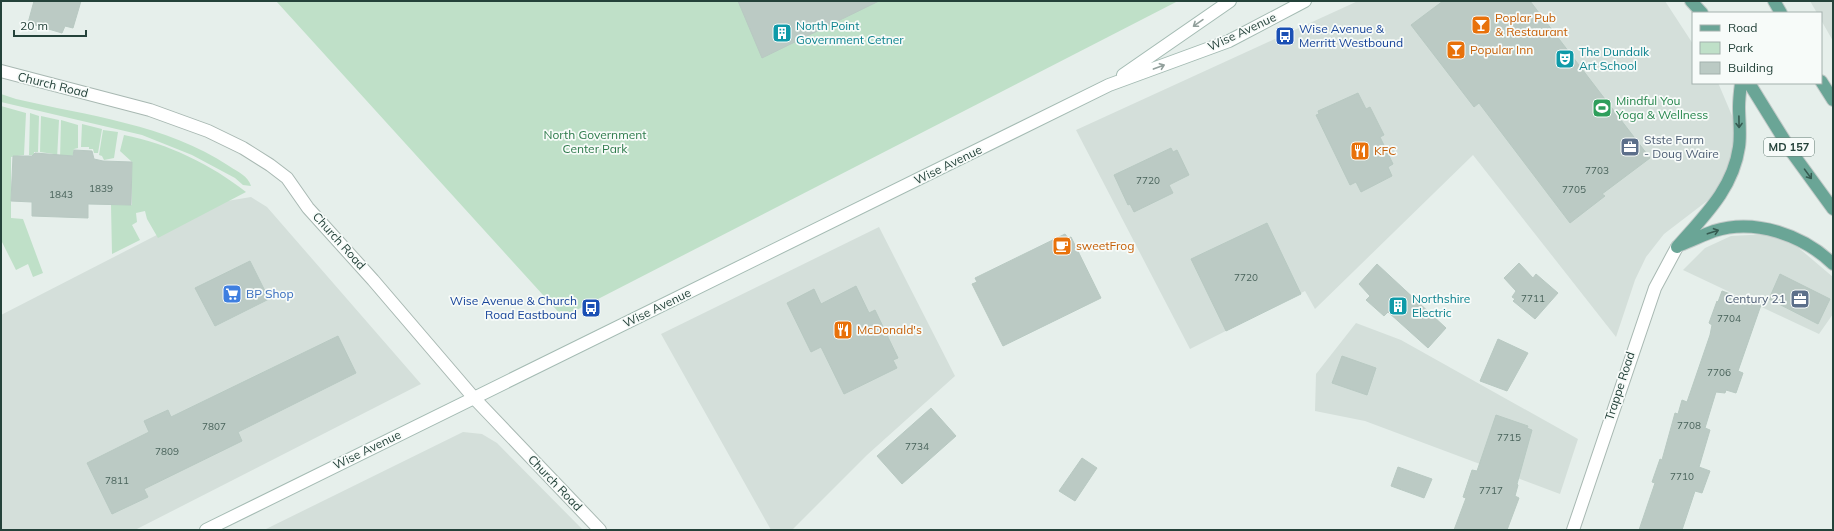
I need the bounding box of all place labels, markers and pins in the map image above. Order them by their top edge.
place label: Poplar Pub & Restaurant [1495,10,1568,39]
bar icon: Poplar Pub & Restaurant [1470,14,1492,36]
place label: North Point Government Cetner [796,18,904,47]
place label: Wise Avenue & Merritt Westbound [1299,21,1403,50]
building icon: North Point Government Cetner [771,22,793,44]
bus stop icon: Wise Avenue & Merritt Westbound [1274,25,1296,47]
bar icon: Popular Inn [1445,39,1467,61]
place label: Popular Inn [1470,42,1533,57]
place label: The Dundalk Art School [1579,44,1650,73]
theatre icon: The Dundalk Art School [1554,48,1576,70]
place label: Mindful You Yoga & Wellness [1615,93,1708,122]
sports icon: Mindful You Yoga & Wellness [1591,97,1613,119]
place label: Stste Farm - Doug Waire [1644,132,1719,161]
office icon: Stste Farm - Doug Waire [1619,136,1641,158]
restaurant icon: KFC [1349,140,1371,162]
place label: KFC [1374,143,1396,158]
cafe icon: sweetFrog [1051,235,1073,257]
place label: sweetFrog [1076,238,1134,253]
supermarket icon: BP Shop [221,283,243,305]
place label: BP Shop [246,286,294,301]
office icon: Century 21 [1789,288,1811,310]
place label: Northshire Electric [1412,291,1470,320]
place label: Century 21 [1725,291,1786,306]
place label: Wise Avenue & Church Road Eastbound [450,293,577,322]
building icon: Northshire Electric [1387,295,1409,317]
bus stop icon: Wise Avenue & Church Road Eastbound [580,297,602,319]
restaurant icon: McDonald's [832,319,854,341]
place label: McDonald's [857,322,922,337]

